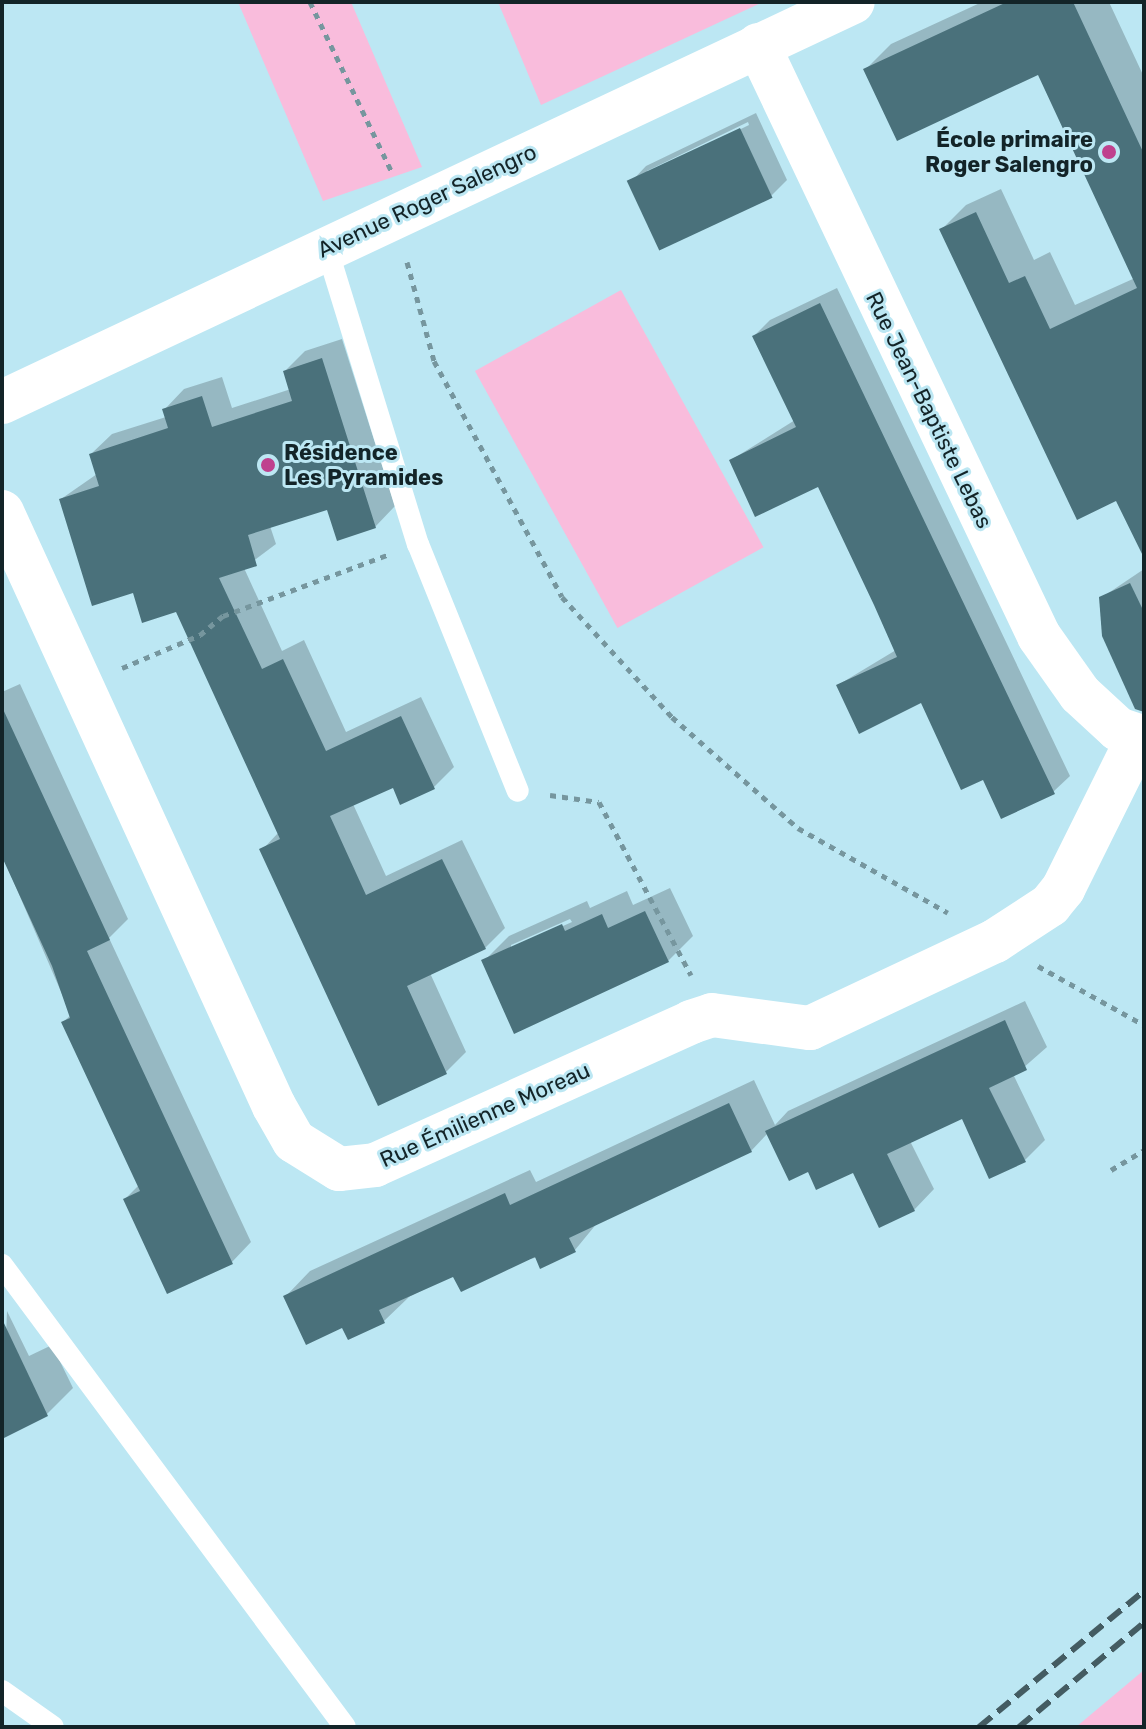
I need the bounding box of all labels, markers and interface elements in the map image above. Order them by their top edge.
place label: École primaire Roger Salengro [924,126,1093,178]
street label: Avenue Roger Salengro [313,138,541,264]
marker: École primaire Roger Salengro [1100,143,1118,161]
street label: Rue Jean-Baptiste Lebas [860,287,998,533]
place label: Résidence Les Pyramides [284,439,443,490]
marker: Résidence Les Pyramides [259,456,277,474]
street label: Rue Émilienne Moreau [376,1057,594,1173]

